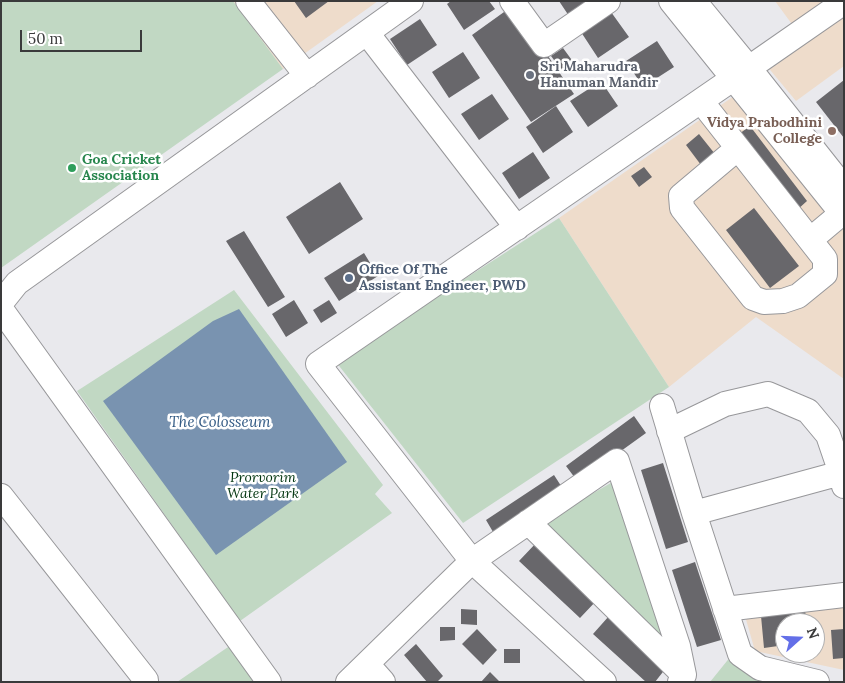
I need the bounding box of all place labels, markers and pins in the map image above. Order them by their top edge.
place label: Sri Maharudra Hanuman Mandir [540,59,658,92]
marker: Sri Maharudra Hanuman Mandir [524,69,536,81]
place label: Vidya Prabodhini College [707,115,822,148]
marker: Vidya Prabodhini College [826,125,838,137]
place label: Goa Cricket Association [82,152,161,184]
marker: Goa Cricket Association [66,162,78,174]
place label: Office Of The Assistant Engineer, PWD [359,262,526,294]
marker: Office Of The Assistant Engineer, PWD [343,272,355,284]

